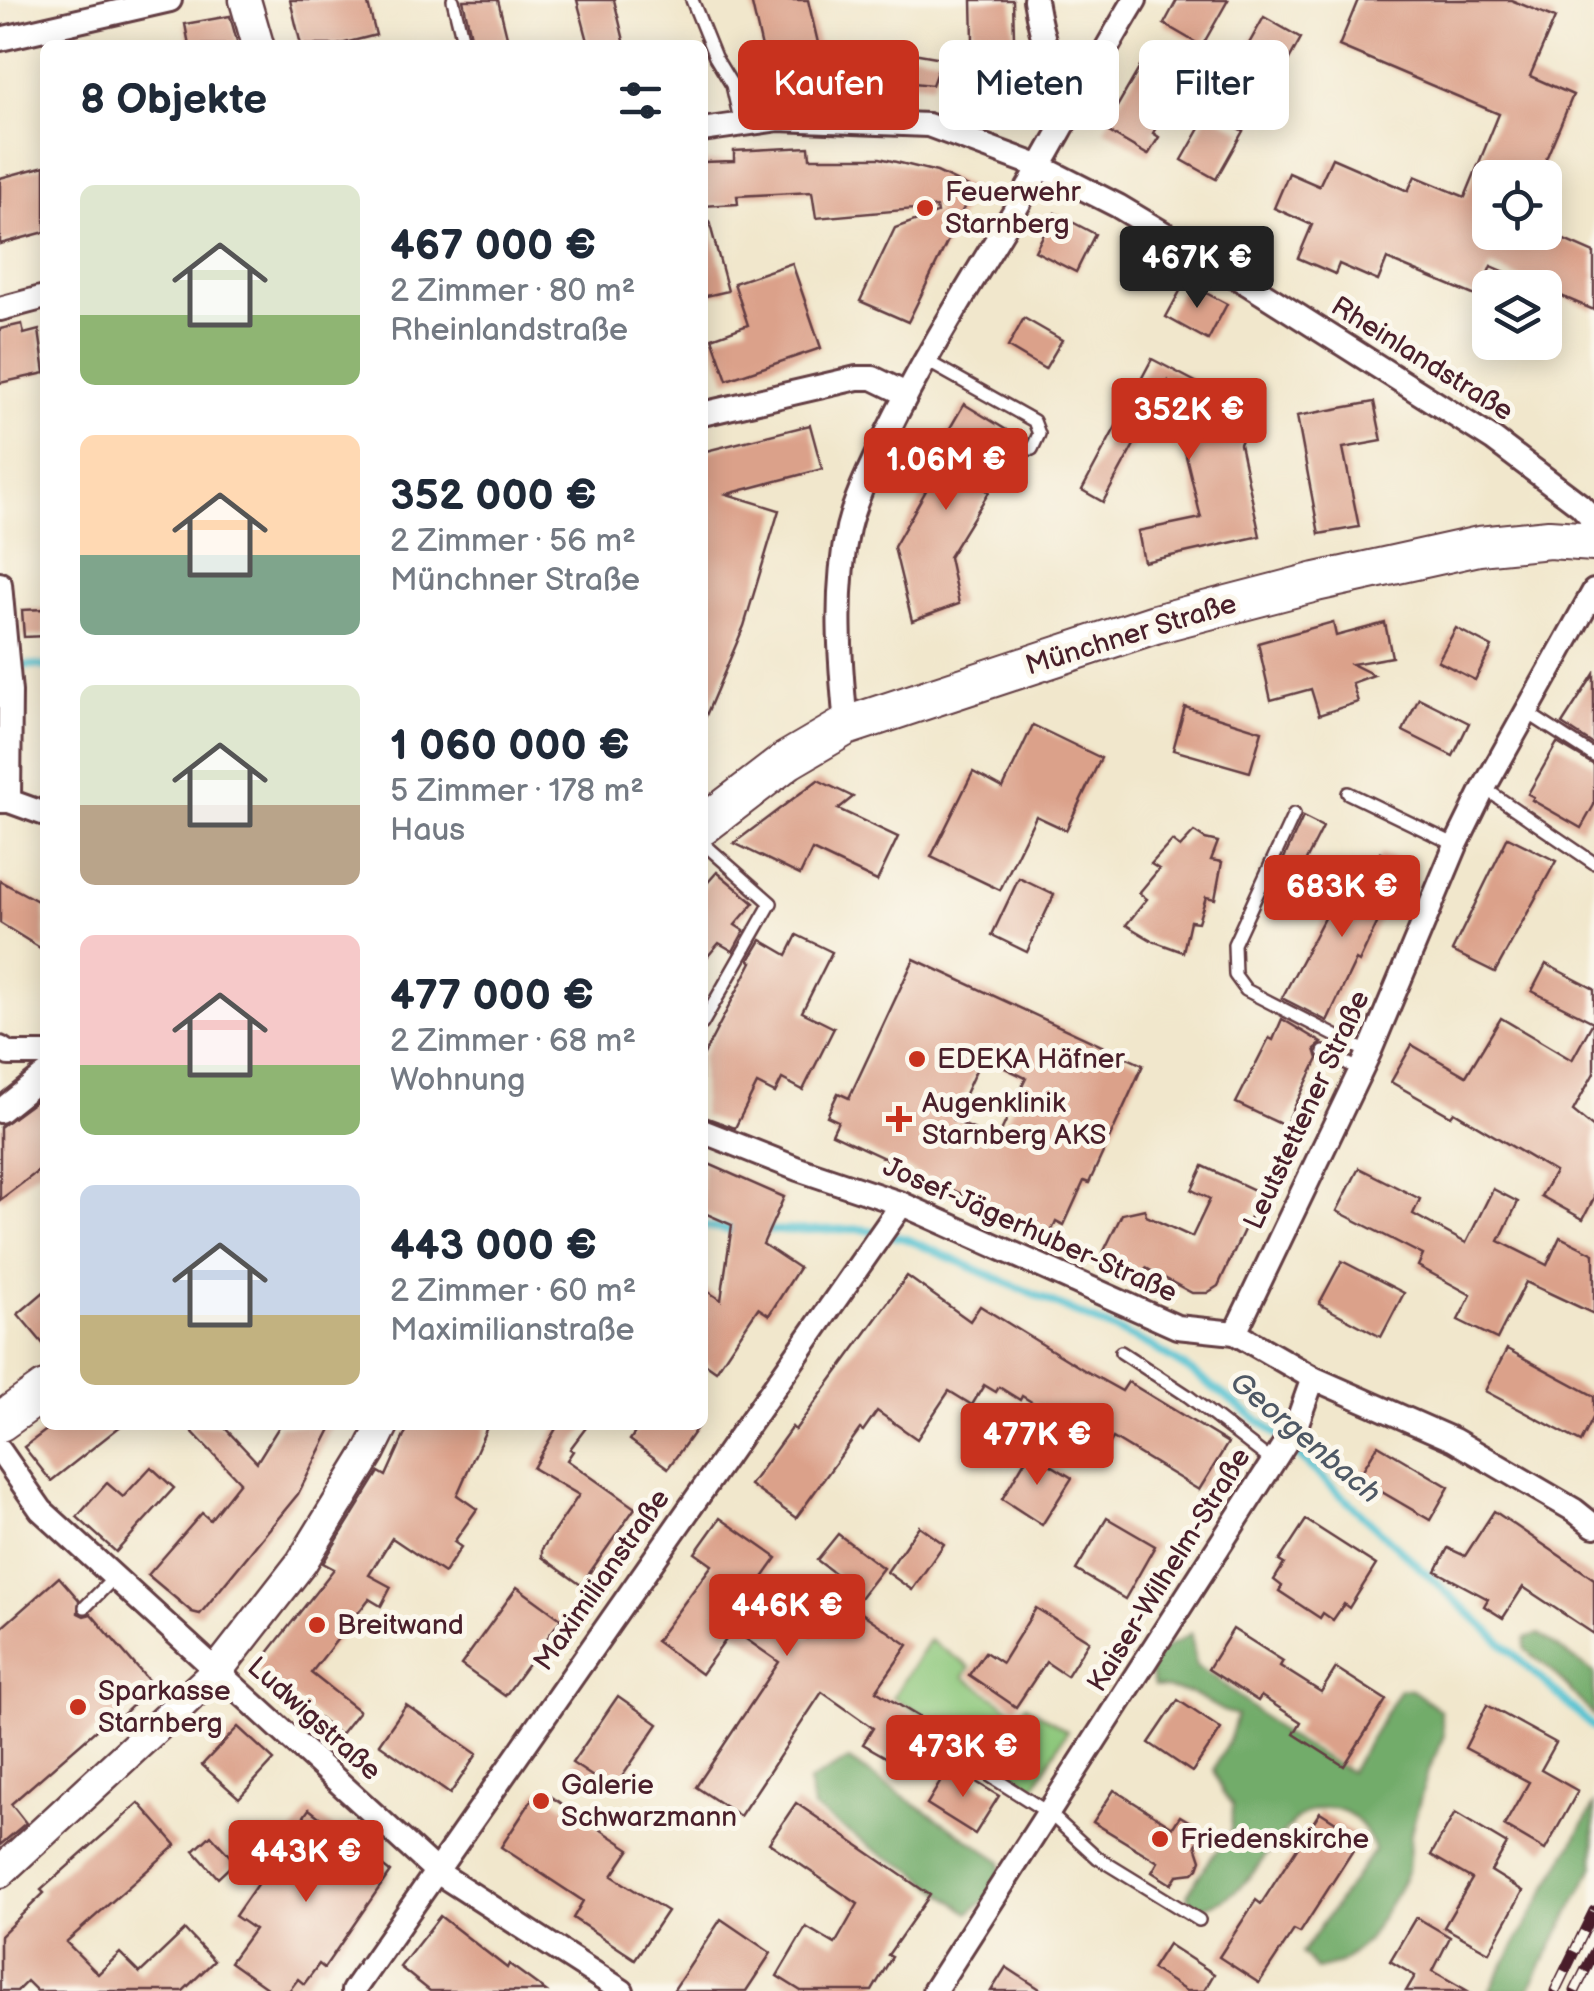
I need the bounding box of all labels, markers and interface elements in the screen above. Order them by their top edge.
chip: Kaufen [738,40,919,130]
chip: Mieten [939,40,1119,130]
chip: Filter [1139,40,1289,130]
icon: filters [613,73,668,128]
text: 8 Objekte [80,75,267,126]
map controls [1472,160,1562,360]
button: locate [1472,160,1562,250]
place label: Feuerwehr Starnberg [945,176,1081,241]
marker: Feuerwehr Starnberg [914,197,936,219]
text: 467 000 € [390,221,596,272]
icon: home [160,225,280,345]
pin: 467K € [1116,226,1278,311]
text: 467K € [1142,239,1252,278]
button: layers [1472,270,1562,360]
text: 2 Zimmer · 80 m² [390,272,635,311]
street label: Rheinlandstraße [1325,290,1519,428]
text: Rheinlandstraße [390,311,628,350]
pin: 352K € [1108,378,1270,463]
text: 352K € [1134,391,1244,430]
pin: 1.06M € [854,428,1038,513]
text: 1.06M € [886,441,1006,480]
text: 352 000 € [390,471,597,522]
icon: home [160,475,280,595]
text: 2 Zimmer · 56 m² [390,522,636,561]
text: Münchner Straße [390,561,640,600]
street label: Münchner Straße [1022,587,1240,683]
text: 1 060 000 € [390,721,630,772]
icon: home [160,725,280,845]
text: 5 Zimmer · 178 m² [390,772,644,811]
text: Haus [390,811,465,850]
pin: 683K € [1261,855,1423,940]
text: 683K € [1286,868,1398,907]
text: 477 000 € [390,971,594,1022]
icon: home [160,975,280,1095]
street label: Leutstettener Straße [1237,985,1377,1235]
text: 2 Zimmer · 68 m² [390,1022,636,1061]
place label: EDEKA Häfner [937,1043,1125,1076]
marker: EDEKA Häfner [906,1048,928,1070]
text: Wohnung [390,1061,525,1100]
place label: Augenklinik Starnberg AKS [922,1087,1106,1152]
marker: Augenklinik Starnberg AKS [886,1106,912,1132]
street label: Josef-Jägerhuber-Straße [878,1150,1182,1310]
text: 443 000 € [390,1221,597,1272]
icon: home [160,1225,280,1345]
text: 2 Zimmer · 60 m² [390,1272,636,1311]
text: Maximilianstraße [390,1311,634,1350]
water label: Georgenbach [1222,1365,1388,1511]
pin: 477K € [956,1403,1118,1488]
text: 477K € [983,1416,1091,1455]
street label: Kaiser-Wilhelm-Straße [1081,1442,1257,1698]
street label: Maximilianstraße [527,1483,677,1677]
pin: 446K € [706,1574,868,1659]
text: 446K € [731,1587,843,1626]
place label: Breitwand [337,1609,464,1642]
marker: Breitwand [306,1614,328,1636]
street label: Ludwigstraße [240,1650,388,1788]
place label: Sparkasse Starnberg [98,1675,231,1740]
marker: Sparkasse Starnberg [67,1696,89,1718]
pin: 473K € [882,1715,1044,1800]
text: 473K € [908,1728,1018,1767]
place label: Galerie Schwarzmann [561,1769,737,1834]
marker: Galerie Schwarzmann [530,1790,552,1812]
pin: 443K € [225,1820,387,1905]
place label: Friedenskirche [1180,1823,1369,1856]
marker: Friedenskirche [1149,1828,1171,1850]
text: 443K € [251,1833,361,1872]

